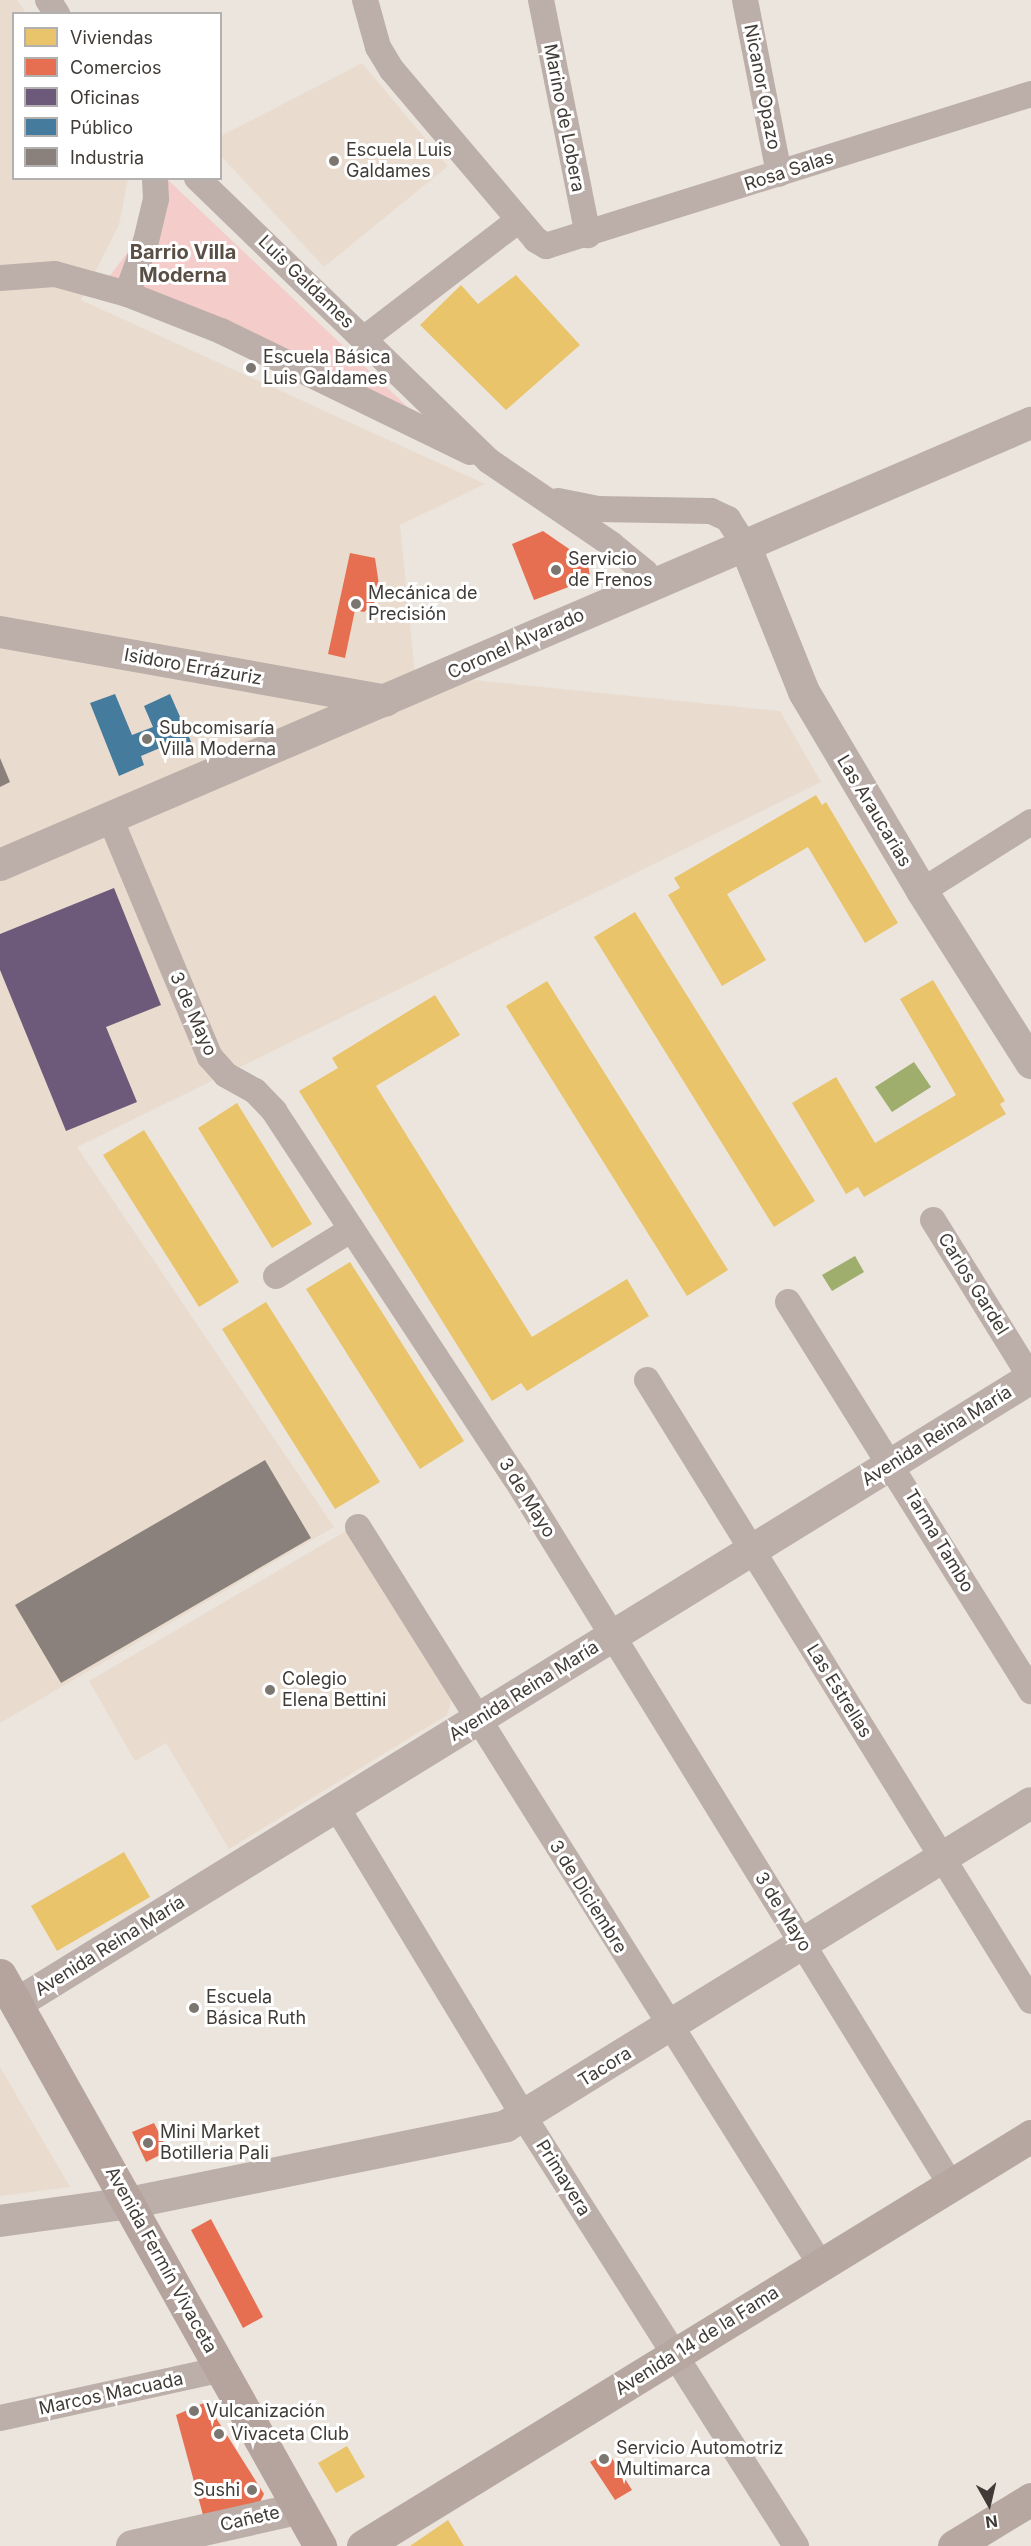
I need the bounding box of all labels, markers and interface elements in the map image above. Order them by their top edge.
legend [12,12,222,180]
street label: Nicanor Opazo [739,22,785,152]
text: Viviendas [70,27,153,48]
street label: Marino de Lobera [539,42,589,194]
text: Comercios [70,57,162,78]
text: Oficinas [70,87,140,108]
text: Público [70,117,133,138]
place label: Escuela Luis Galdames [346,140,452,182]
street label: Rosa Salas [742,146,836,196]
text: Industria [70,147,144,168]
marker: Escuela Luis Galdames [327,154,341,168]
street label: Luis Galdames [254,231,358,333]
district label: Barrio Villa Moderna [130,240,236,287]
place label: Escuela Básica Luis Galdames [263,347,391,389]
marker: Escuela Básica Luis Galdames [244,361,258,375]
place label: Servicio de Frenos [568,549,653,592]
marker: Servicio de Frenos [549,563,563,577]
place label: Mecánica de Precisión [368,583,477,626]
marker: Mecánica de Precisión [349,597,363,611]
street label: Coronel Alvarado [444,604,588,684]
street label: Isidoro Errázuriz [122,644,264,690]
place label: Subcomisaría Villa Moderna [159,718,276,760]
marker: Subcomisaría Villa Moderna [140,732,154,746]
street label: Las Araucarias [832,751,916,871]
street label: 3 de Mayo [165,969,221,1059]
street label: Carlos Gardel [933,1229,1013,1339]
street label: Avenida Reina María [858,1381,1016,1491]
street label: 3 de Mayo [494,1454,560,1542]
street label: Tarma Tambo [900,1486,978,1596]
street label: Avenida Reina María [445,1636,603,1746]
street label: Las Estrellas [802,1640,876,1742]
place label: Colegio Elena Bettini [282,1669,386,1712]
marker: Colegio Elena Bettini [263,1683,277,1697]
street label: 3 de Diciembre [545,1837,631,1957]
street label: 3 de Mayo [750,1868,816,1956]
street label: Avenida Reina María [31,1891,189,2001]
place label: Escuela Básica Ruth [206,1987,306,2030]
marker: Escuela Básica Ruth [187,2001,201,2015]
street label: Tacora [575,2042,635,2092]
place label: Mini Market Botilleria Pali [160,2122,269,2164]
marker: Mini Market Botilleria Pali [141,2136,155,2150]
street label: Primavera [531,2136,595,2220]
street label: Avenida Fermín Vivaceta [101,2163,221,2357]
street label: Avenida 14 de la Fama [611,2282,783,2400]
street label: Marcos Macuada [37,2368,185,2420]
place label: Vulcanización [206,2400,325,2422]
marker: Vulcanización [187,2404,201,2418]
place label: Vivaceta Club [231,2423,349,2445]
marker: Vivaceta Club [212,2427,226,2441]
place label: Servicio Automotriz Multimarca [616,2438,783,2480]
marker: Servicio Automotriz Multimarca [597,2452,611,2466]
north arrow [959,2474,1019,2534]
place label: Sushi [193,2479,240,2501]
marker: Sushi [245,2483,259,2497]
street label: Cañete [218,2502,282,2536]
text: N [984,2511,999,2533]

